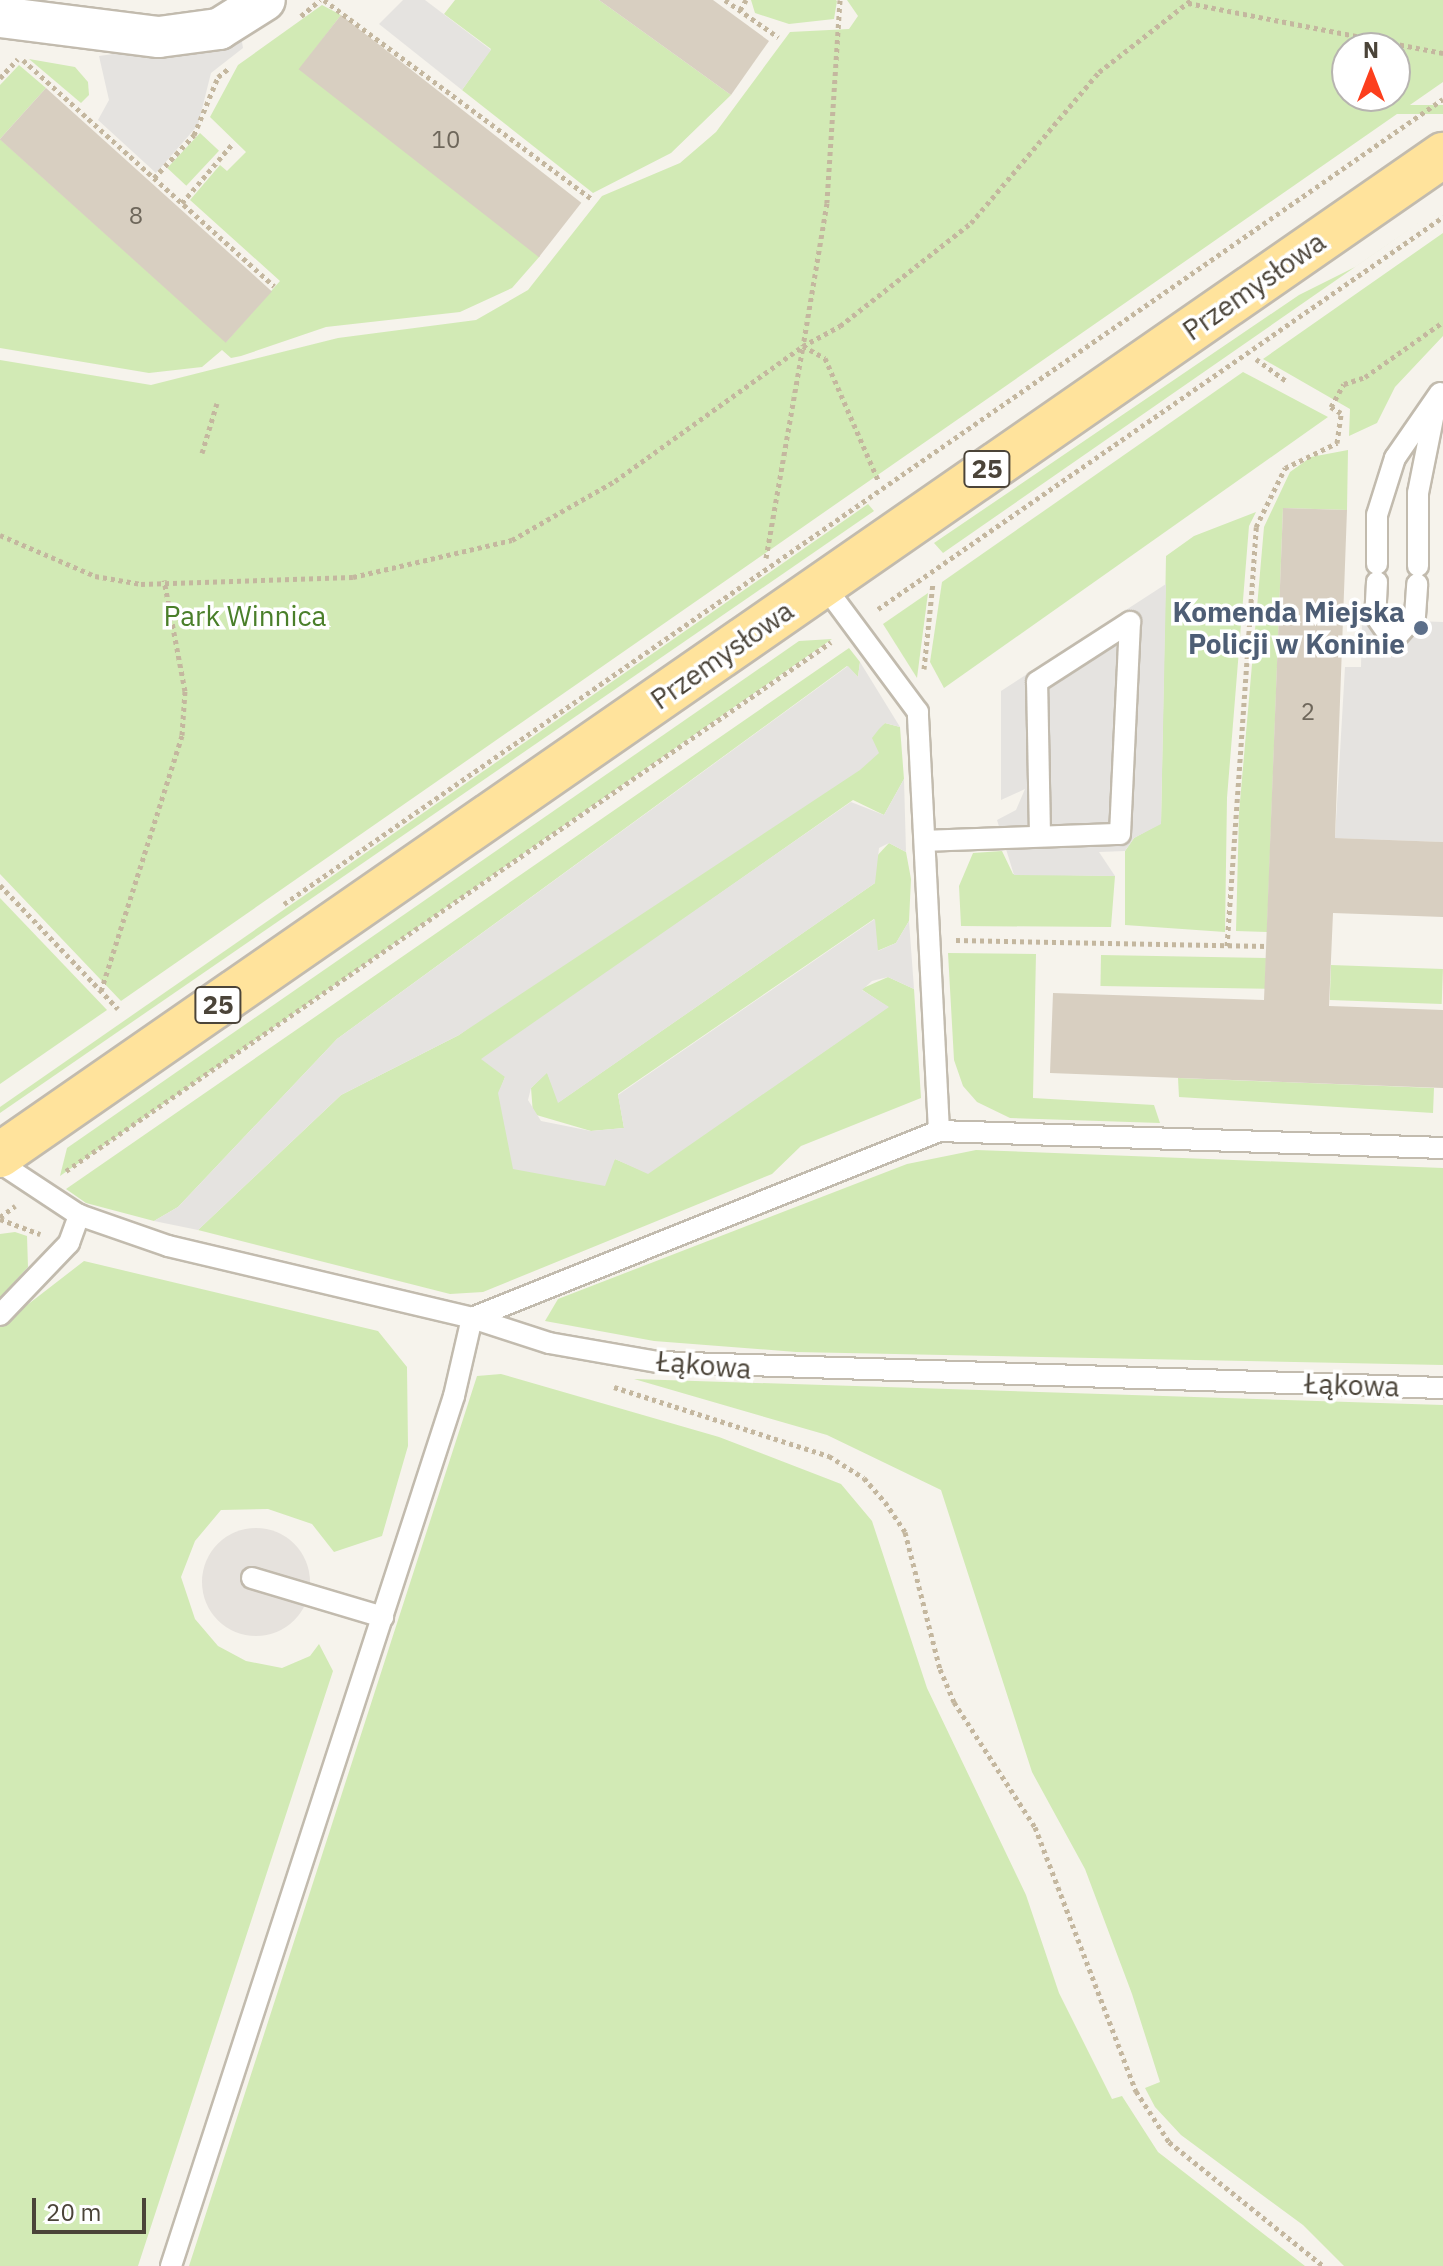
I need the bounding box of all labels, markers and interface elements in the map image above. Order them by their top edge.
north arrow [1331,32,1411,112]
text: N [1363,35,1379,64]
house number: 10 [432,126,460,154]
house number: 8 [129,202,143,230]
street label: Przemysłowa [1176,225,1332,347]
road number: 25 [963,447,1011,491]
street label: Przemysłowa [644,594,800,716]
place label: Komenda Miejska Policji w Koninie [1173,595,1405,661]
park label: Park Winnica [163,599,327,633]
marker: Komenda Miejska Policji w Koninie [1412,619,1430,637]
house number: 2 [1301,698,1315,726]
road number: 25 [194,983,242,1027]
street label: Łąkowa [655,1344,753,1386]
street label: Łąkowa [1304,1367,1400,1403]
scale bar [36,2182,150,2232]
text: 20 m [46,2196,101,2228]

